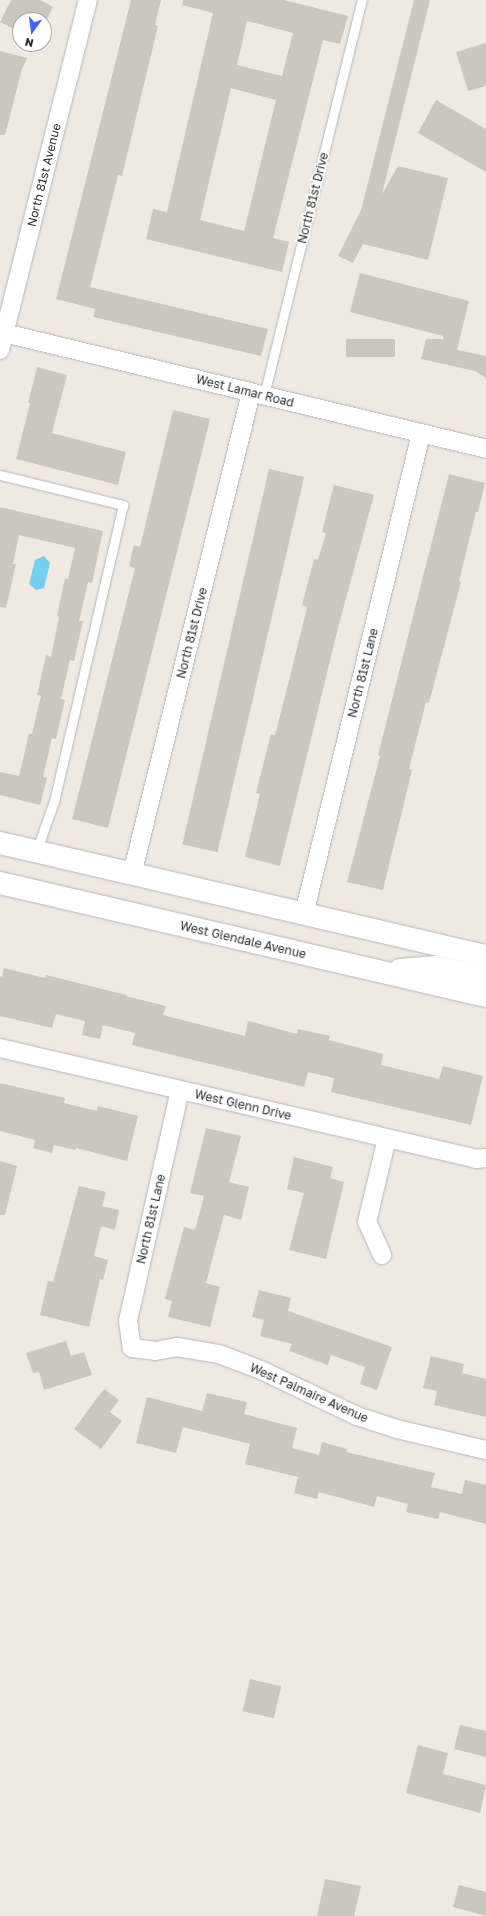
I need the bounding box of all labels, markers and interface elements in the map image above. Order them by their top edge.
north arrow [12,12,52,52]
text: N [24,36,35,50]
street label: North 81st Avenue [24,122,64,228]
street label: North 81st Drive [295,151,331,245]
street label: West Lamar Road [195,372,295,410]
street label: North 81st Drive [174,586,210,680]
street label: North 81st Lane [345,627,381,719]
street label: West Glendale Avenue [179,918,307,962]
street label: West Glenn Drive [193,1087,293,1123]
street label: North 81st Lane [134,1173,168,1265]
street label: West Palmaire Avenue [248,1360,370,1426]

